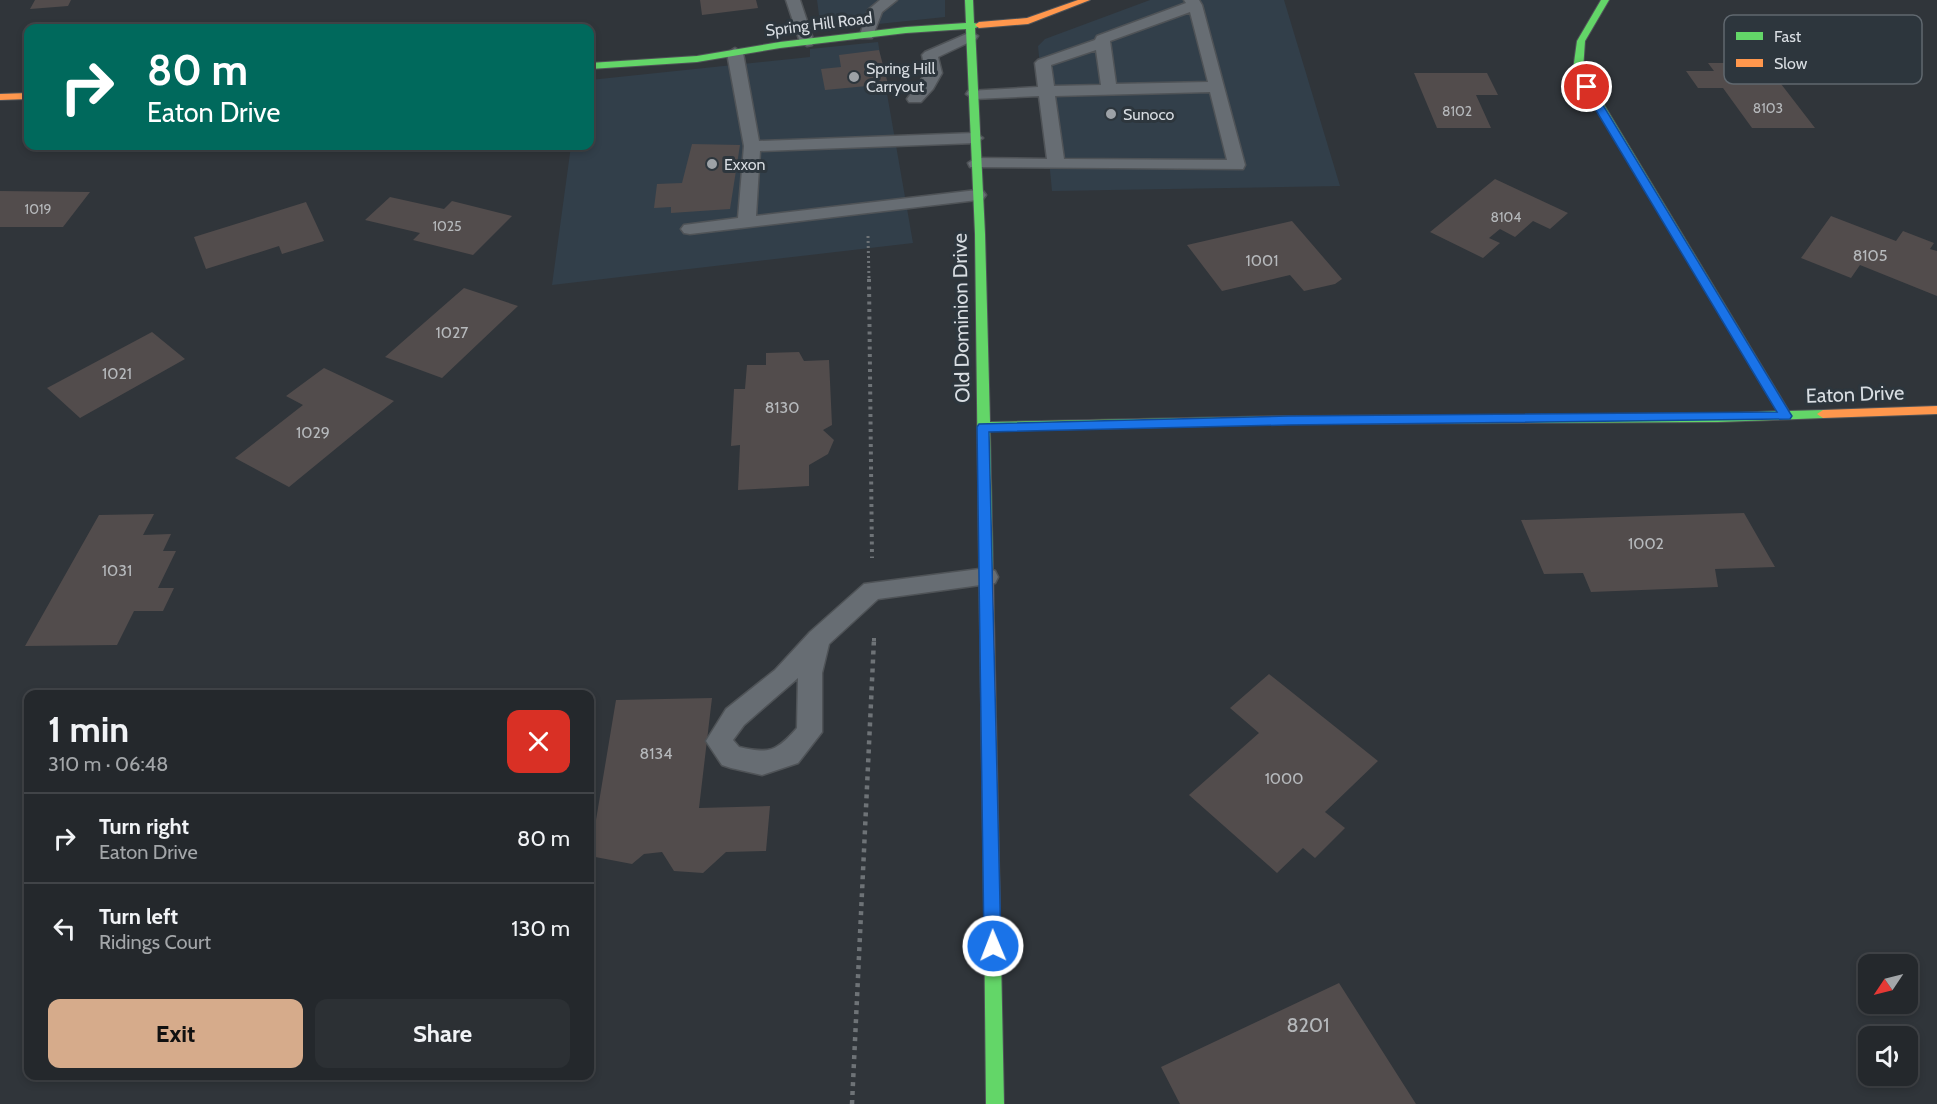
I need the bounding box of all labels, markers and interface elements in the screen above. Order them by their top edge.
street label: Spring Hill Road [764,8,874,40]
legend [1724,15,1922,84]
text: Fast [1774,27,1802,46]
text: 80 m [147,44,248,96]
icon: right [48,48,126,126]
text: Slow [1774,54,1808,73]
place label: Spring Hill Carryout [866,59,935,96]
pin [1561,61,1612,112]
marker: Spring Hill Carryout [847,70,861,84]
icon: arrive [1570,70,1603,103]
text: Eaton Drive [147,96,280,129]
house number: 8103 [1753,99,1783,117]
house number: 8102 [1442,102,1472,120]
place label: Sunoco [1123,105,1175,124]
marker: Sunoco [1104,107,1118,121]
place label: Exxon [724,155,766,174]
marker: Exxon [705,157,719,171]
house number: 1019 [25,200,51,218]
house number: 8104 [1491,208,1521,226]
house number: 1025 [432,217,462,235]
street label: Old Dominion Drive [948,233,974,403]
house number: 8105 [1853,246,1887,265]
house number: 1001 [1246,251,1278,270]
house number: 1027 [436,323,468,342]
house number: 1021 [102,364,132,383]
street label: Eaton Drive [1805,380,1905,408]
house number: 8130 [765,398,799,417]
house number: 1029 [296,423,330,442]
house number: 1002 [1628,534,1664,553]
house number: 1031 [102,561,132,580]
text: 1 min [48,707,129,751]
button: close [507,710,570,773]
house number: 8134 [640,744,672,763]
text: 310 m · 06:48 [48,752,168,776]
house number: 1000 [1265,769,1303,788]
text: Turn right [99,813,189,840]
icon: right [48,822,81,855]
text: 80 m [517,825,570,852]
text: Eaton Drive [99,840,198,864]
text: Turn left [99,903,178,930]
icon: left [48,912,81,945]
position arrow [961,914,1025,978]
text: 130 m [511,915,570,942]
text: Ridings Court [99,930,211,954]
north arrow [1858,954,1918,1014]
map controls [1858,954,1918,1086]
button: Exit [48,999,303,1068]
button: Share [315,999,570,1068]
house number: 8201 [1286,1013,1330,1037]
button: sound [1858,1026,1918,1086]

